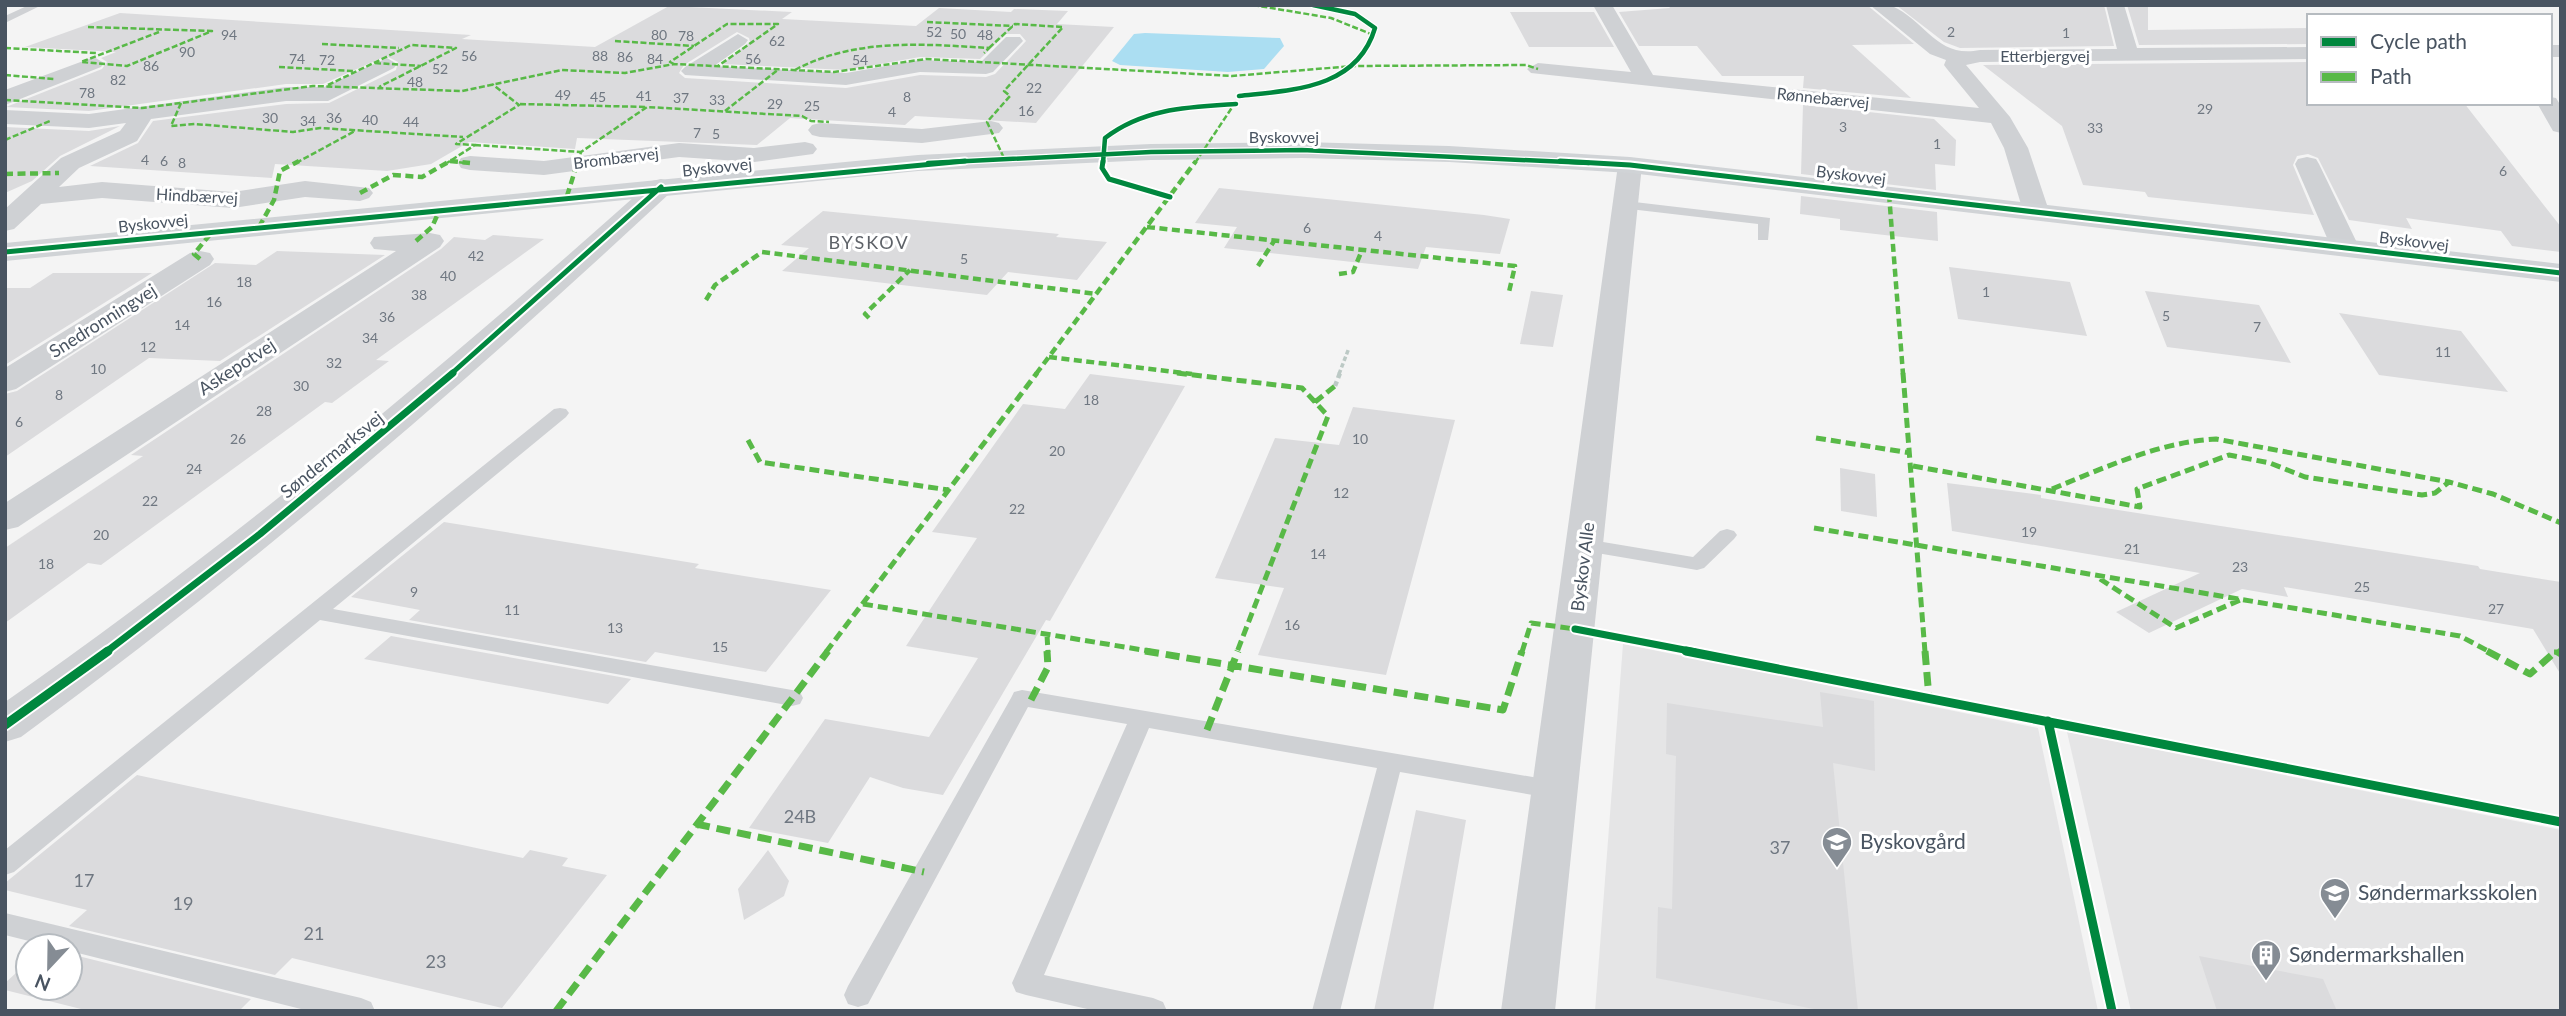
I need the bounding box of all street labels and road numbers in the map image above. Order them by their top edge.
street label: Etterbjergvej [2000,46,2090,65]
street label: Rønnebærvej [1776,83,1870,112]
street label: Byskovvej [1249,127,1319,146]
street label: Brombærvej [572,143,660,172]
street label: Byskovvej [681,153,753,180]
street label: Byskovvej [1815,161,1887,188]
street label: Hindbærvej [156,184,238,207]
street label: Byskovvej [117,209,189,236]
street label: Byskovvej [2378,227,2450,254]
street label: Snedronningvej [45,278,160,362]
street label: Askepotvej [194,333,279,399]
street label: Søndermarksvej [275,406,387,502]
street label: Byskov Alle [1566,521,1598,613]

